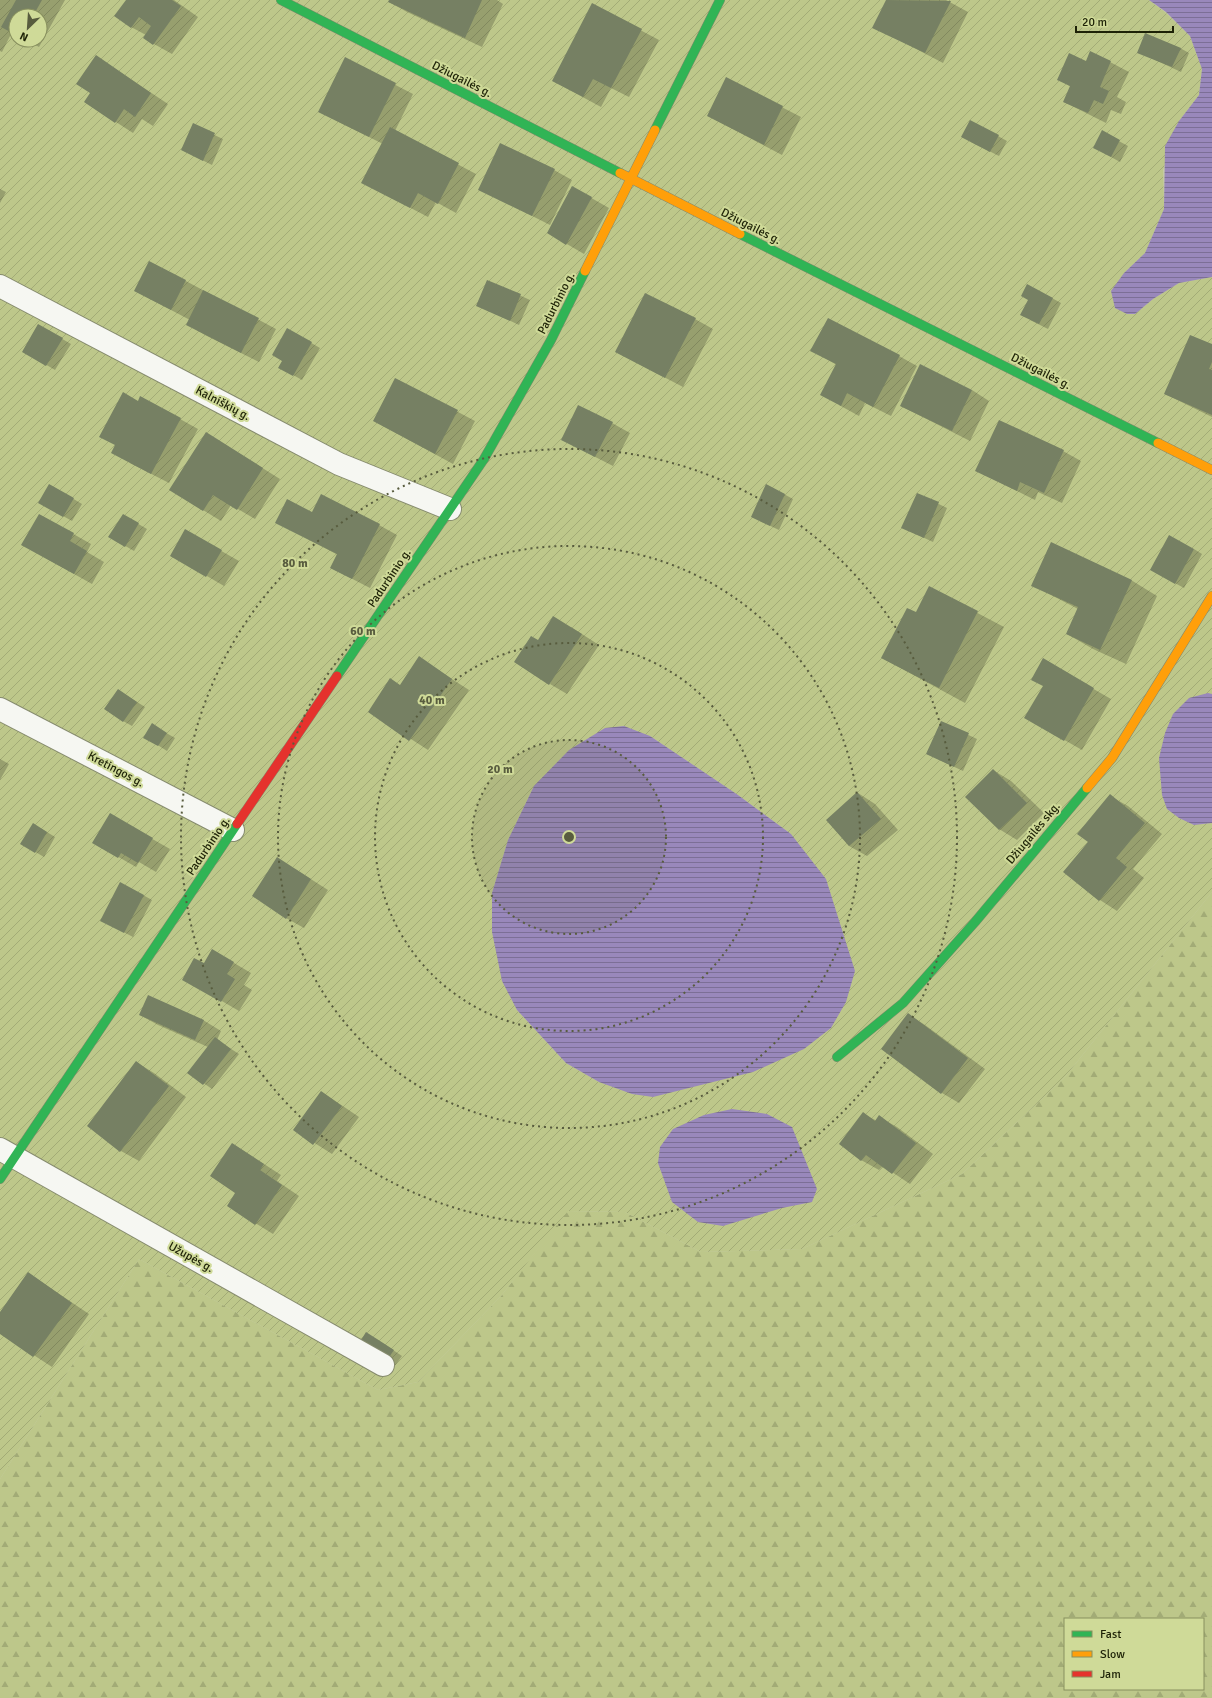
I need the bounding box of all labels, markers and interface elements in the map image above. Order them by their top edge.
north arrow [8,8,48,48]
scale bar [1076,8,1173,34]
text: 20 m [1082,15,1107,30]
text: N [18,29,30,44]
street label: Džiugailės g. [429,58,494,101]
street label: Džiugailės g. [718,205,783,248]
street label: Padurbinio g. [534,270,578,337]
street label: Džiugailės g. [1008,350,1073,393]
street label: Kalniškių g. [193,383,253,424]
street label: Padurbinio g. [364,546,415,611]
text: 80 m [282,556,308,571]
text: 60 m [350,624,376,639]
text: 40 m [419,693,445,708]
street label: Kretingos g. [85,748,146,790]
text: 20 m [487,762,513,777]
street label: Džiugailės skg. [1003,799,1064,867]
street label: Padurbinio g. [183,814,234,879]
centre of rings [562,830,576,844]
street label: Užupės g. [166,1239,216,1276]
legend [1064,1618,1204,1690]
text: Fast [1100,1627,1121,1642]
text: Slow [1100,1647,1125,1662]
text: Jam [1100,1667,1121,1682]

